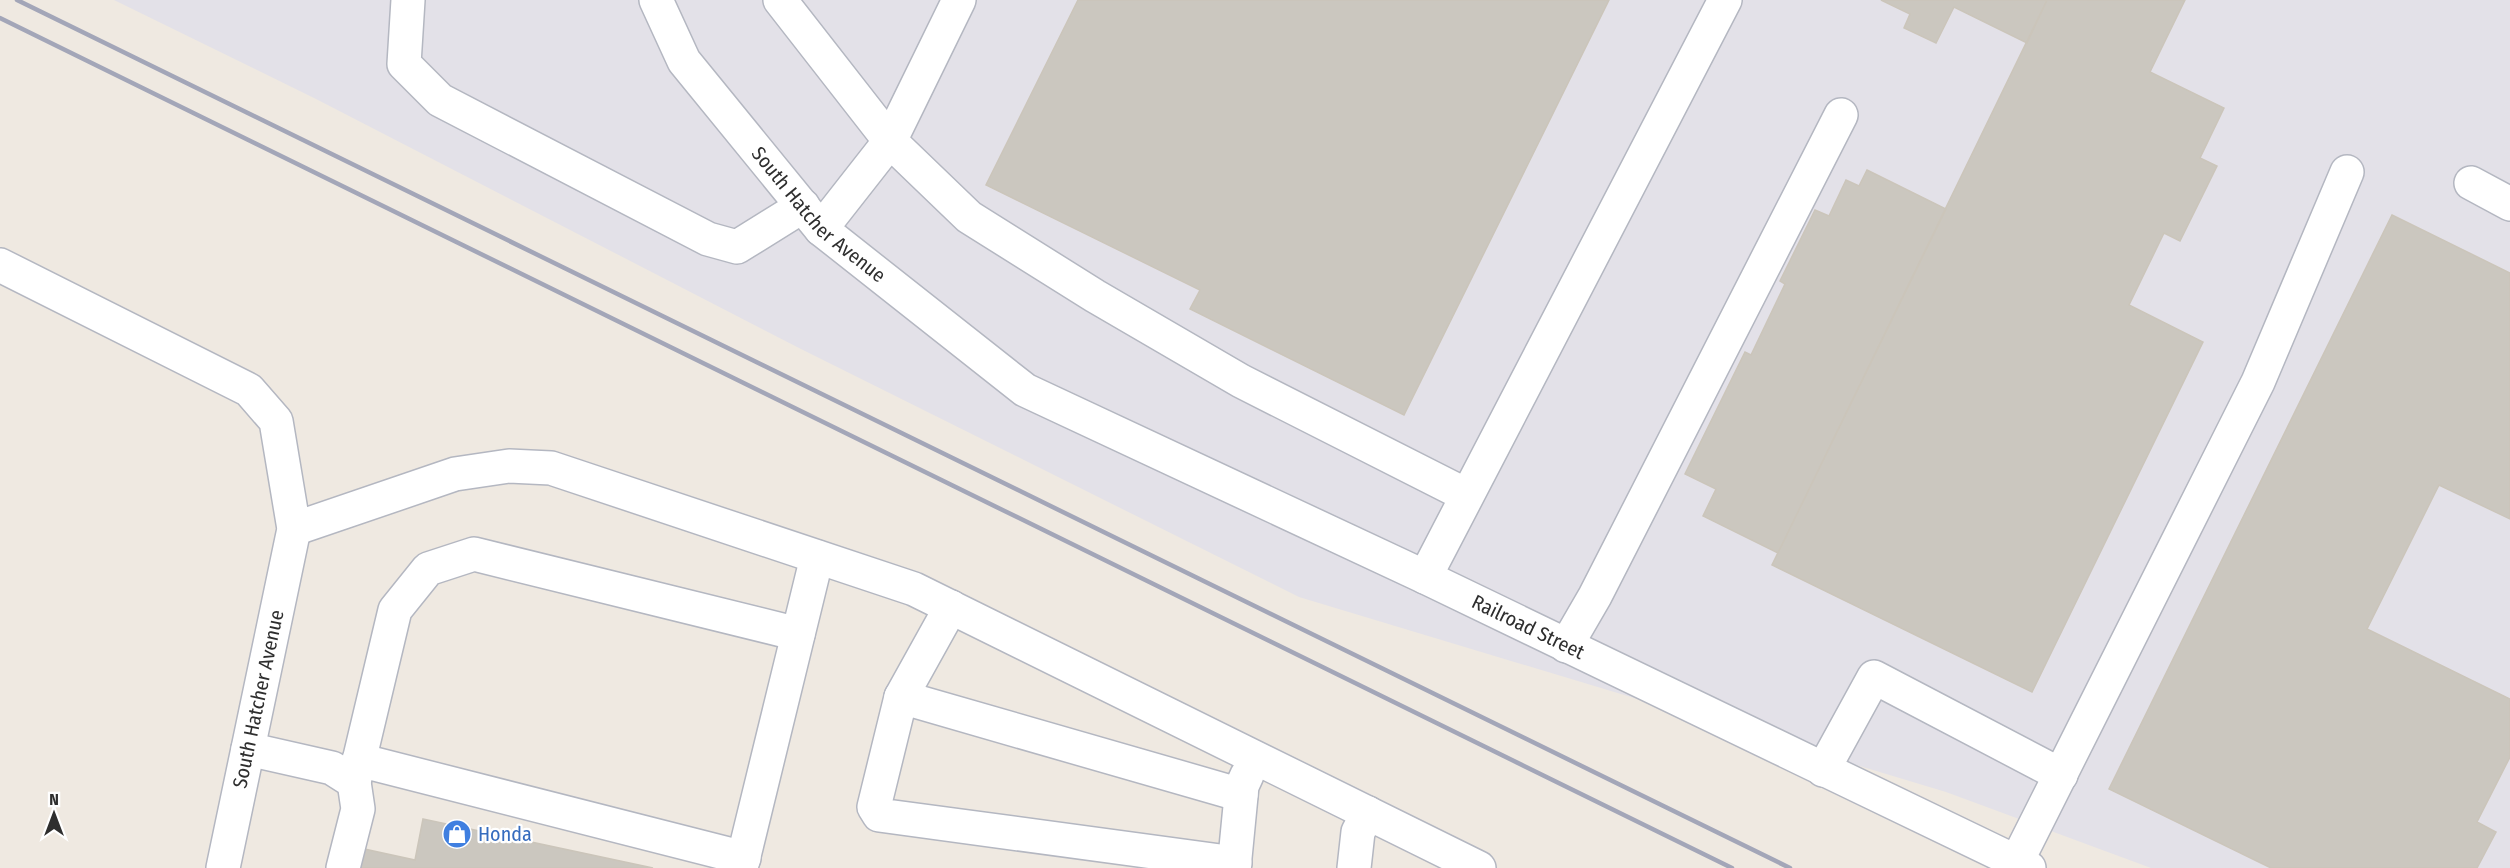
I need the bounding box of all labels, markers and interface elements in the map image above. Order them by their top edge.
street label: South Hatcher Avenue [747,142,890,287]
street label: Railroad Street [1468,589,1589,664]
street label: South Hatcher Avenue [227,608,289,790]
north arrow [24,784,84,844]
text: N [49,790,59,809]
shop icon: Honda [441,818,473,850]
place label: Honda [478,822,532,846]

